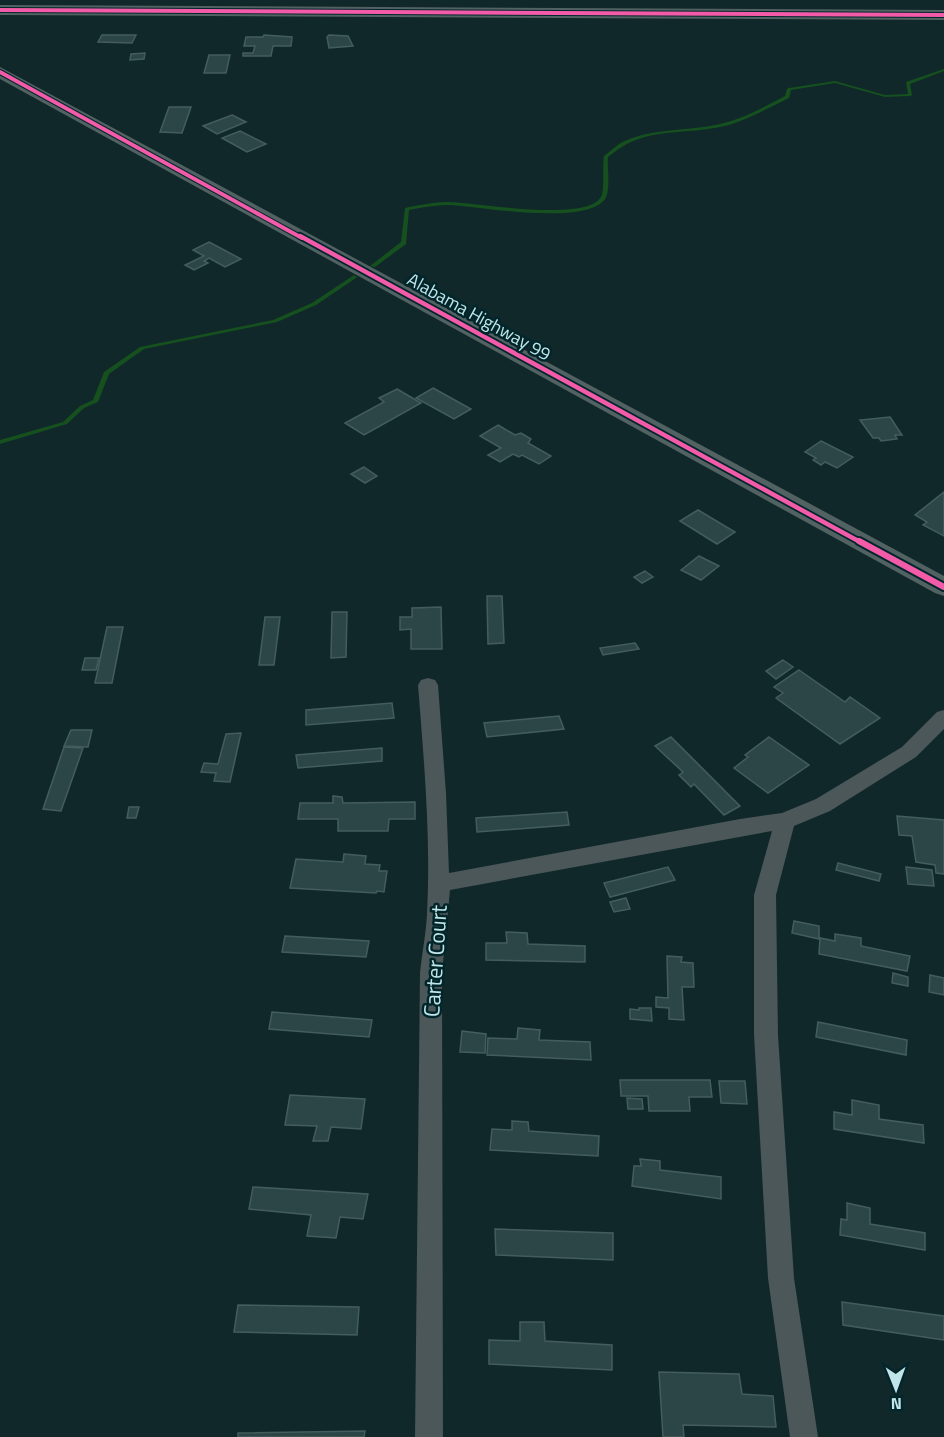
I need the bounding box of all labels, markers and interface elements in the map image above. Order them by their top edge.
street label: Alabama Highway 99 [402,266,556,367]
street label: Carter Court [414,904,456,1018]
north arrow [866,1359,926,1419]
text: N [891,1392,902,1416]

